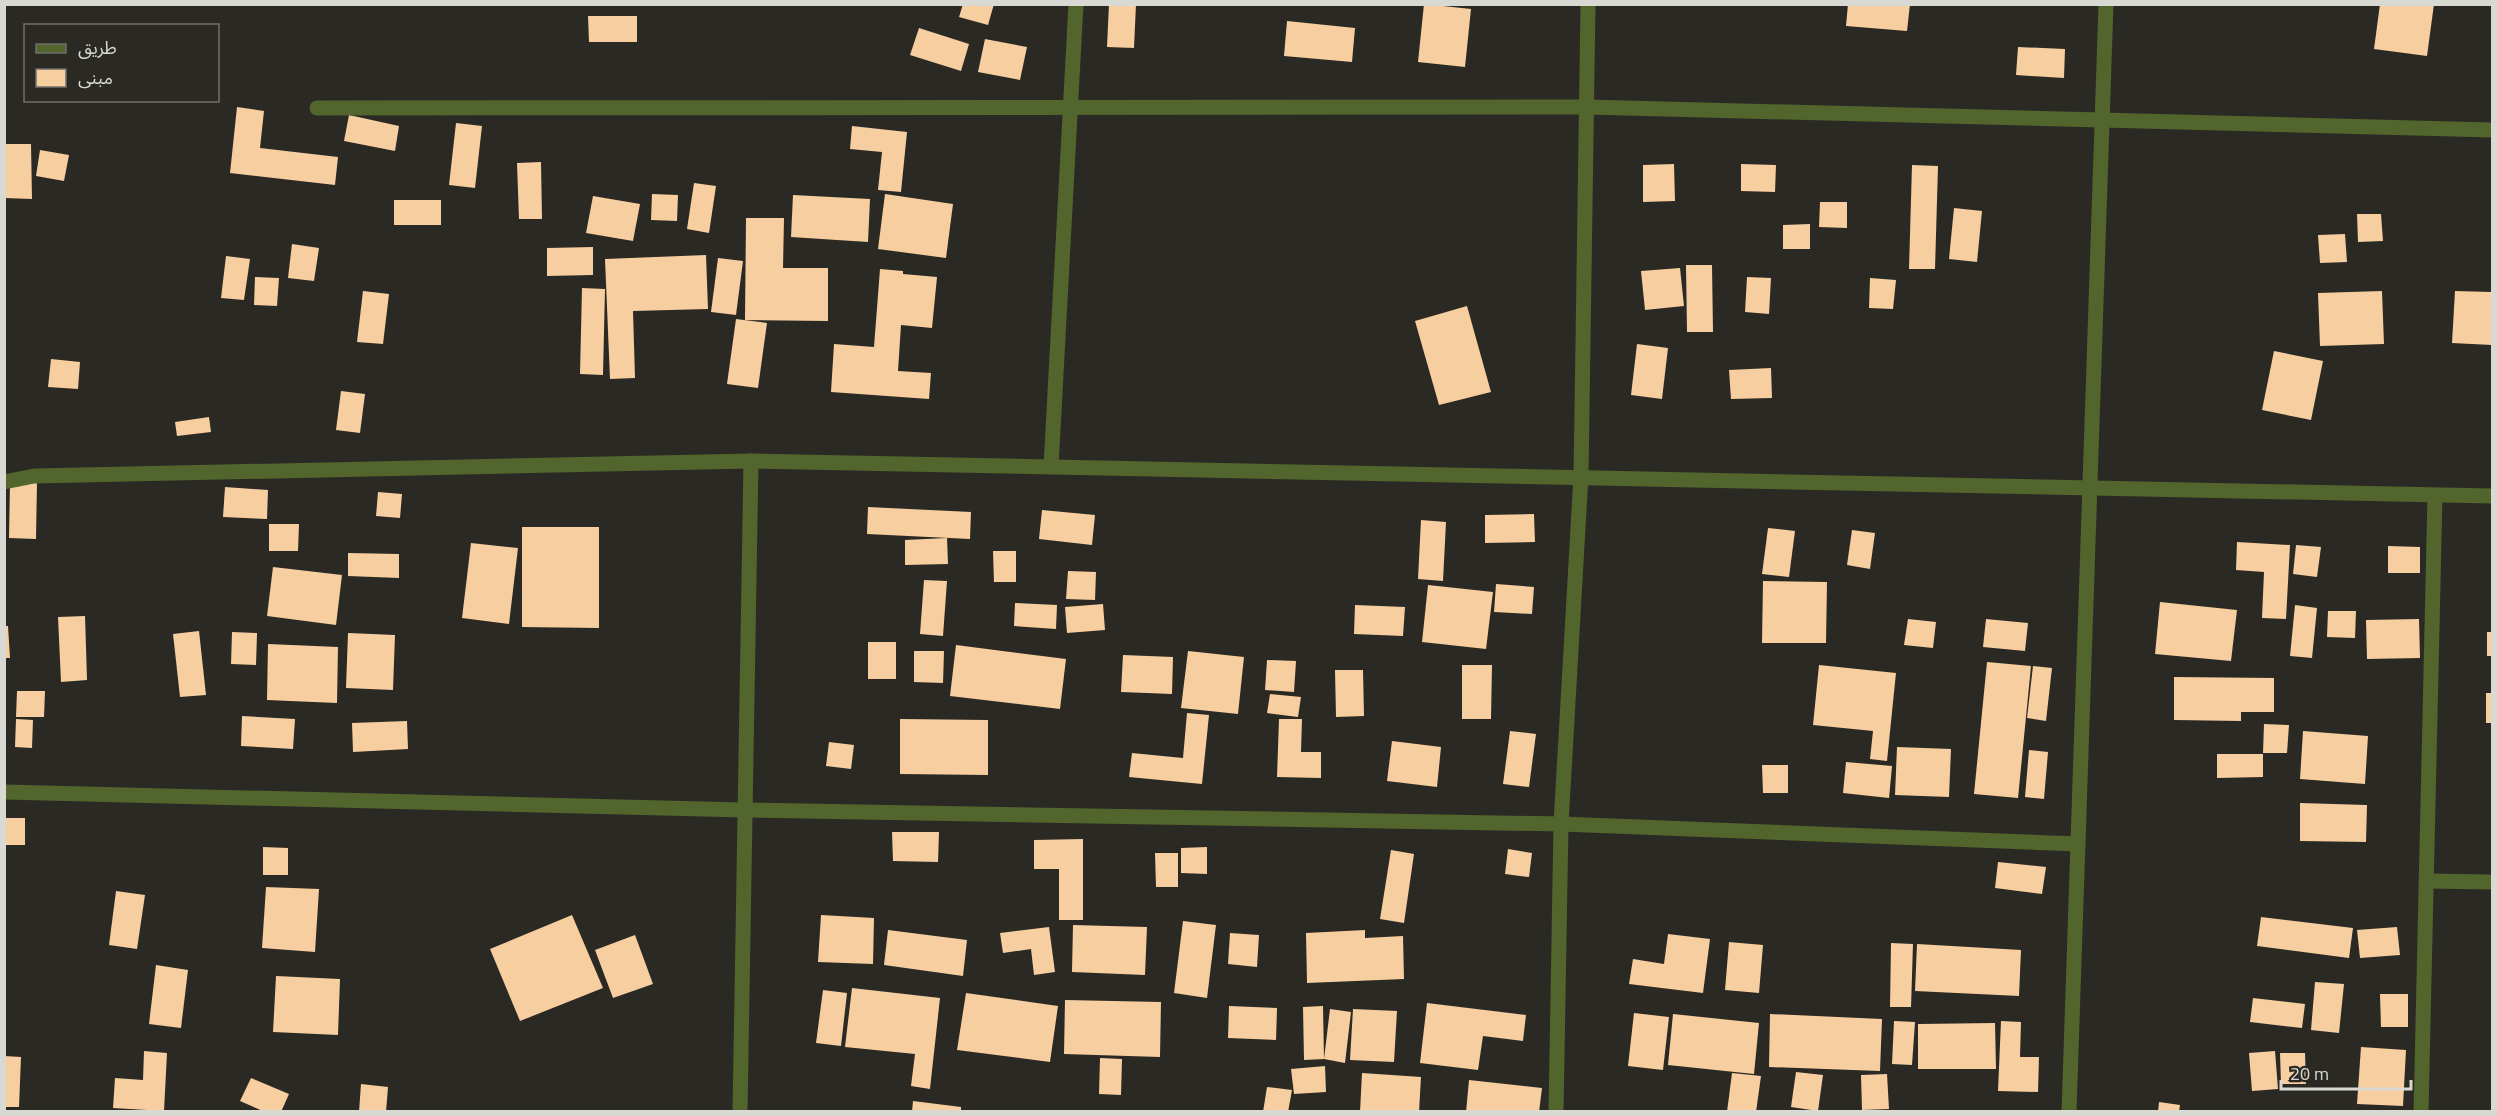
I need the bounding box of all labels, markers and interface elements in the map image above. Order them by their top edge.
legend [24,24,219,102]
text: طريق [78,34,117,61]
text: مبنى [78,64,113,91]
scale bar [2281,1053,2412,1091]
text: 20 m [2290,1060,2329,1087]

